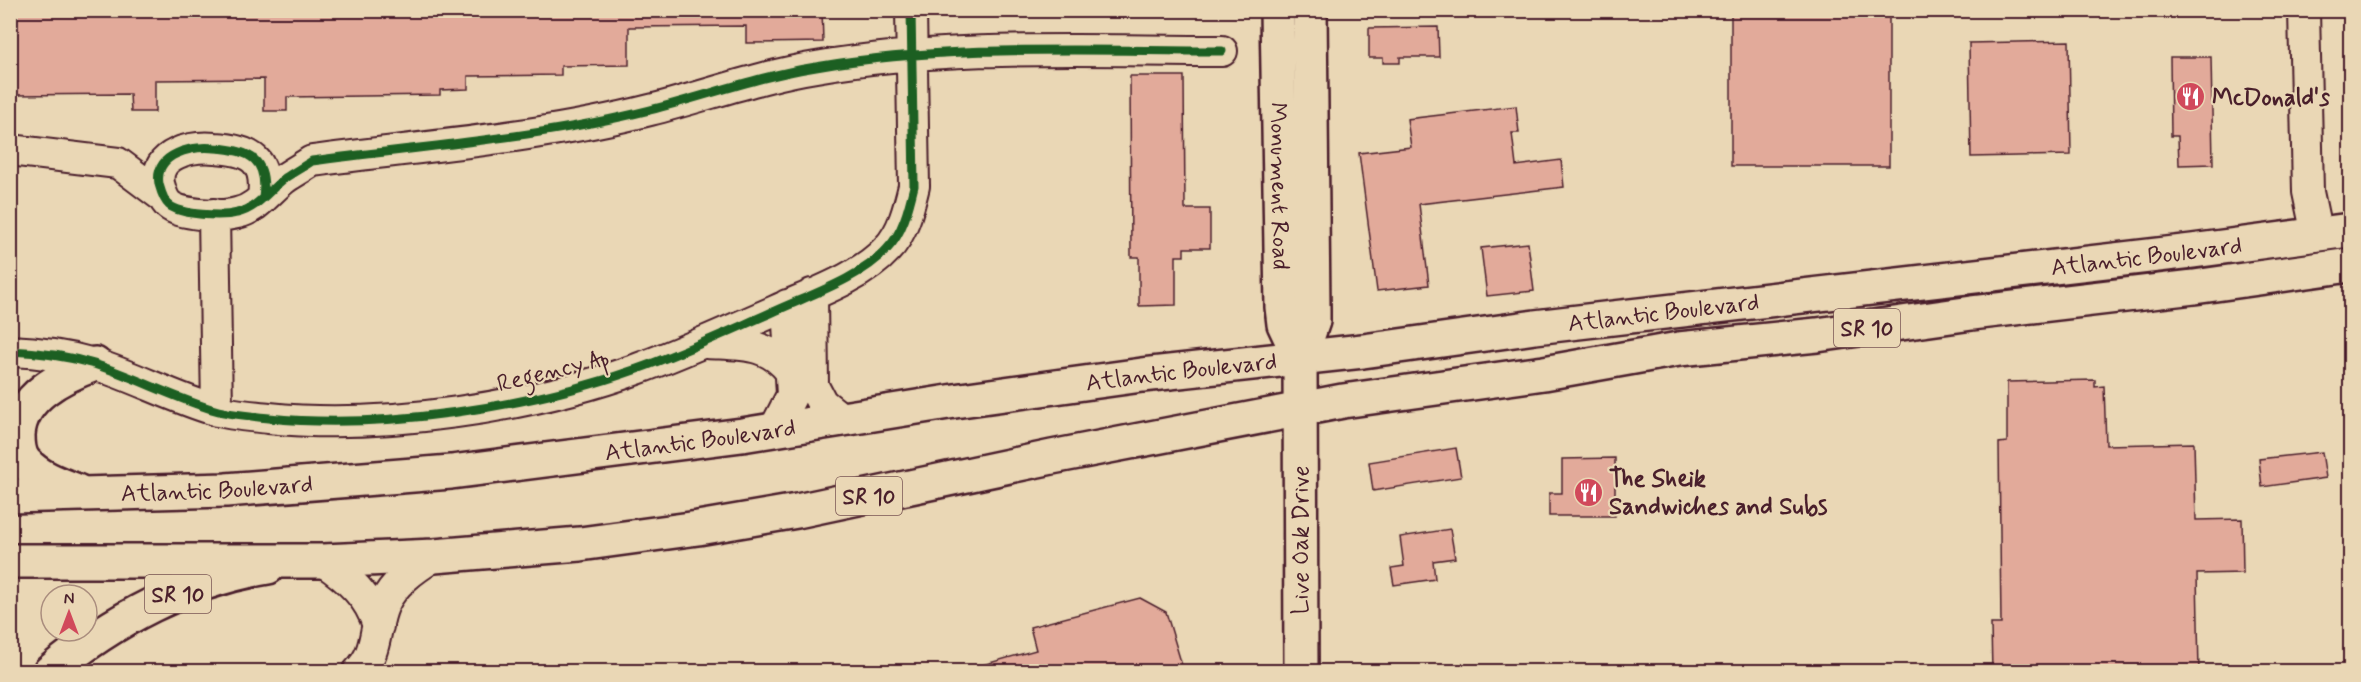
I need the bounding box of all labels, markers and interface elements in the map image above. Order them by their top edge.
restaurant icon: McDonald's [2175,81,2207,113]
place label: McDonald's [2212,83,2330,114]
street label: Monument Road [1262,102,1295,270]
street label: Atlantic Boulevard [2049,231,2244,284]
street label: Atlantic Boulevard [1566,287,1761,340]
road number: SR 10 [1834,309,1900,347]
street label: Regency Ap [494,343,614,403]
street label: Atlantic Boulevard [1084,346,1279,400]
street label: Atlantic Boulevard [603,413,798,469]
place label: The Sheik Sandwiches and Subs [1609,464,1828,523]
street label: Live Oak Drive [1286,466,1317,615]
street label: Atlantic Boulevard [120,469,314,510]
restaurant icon: The Sheik Sandwiches and Subs [1572,476,1604,508]
road number: SR 10 [836,477,902,515]
road number: SR 10 [145,575,211,613]
north arrow [39,583,99,643]
text: N [64,589,74,610]

